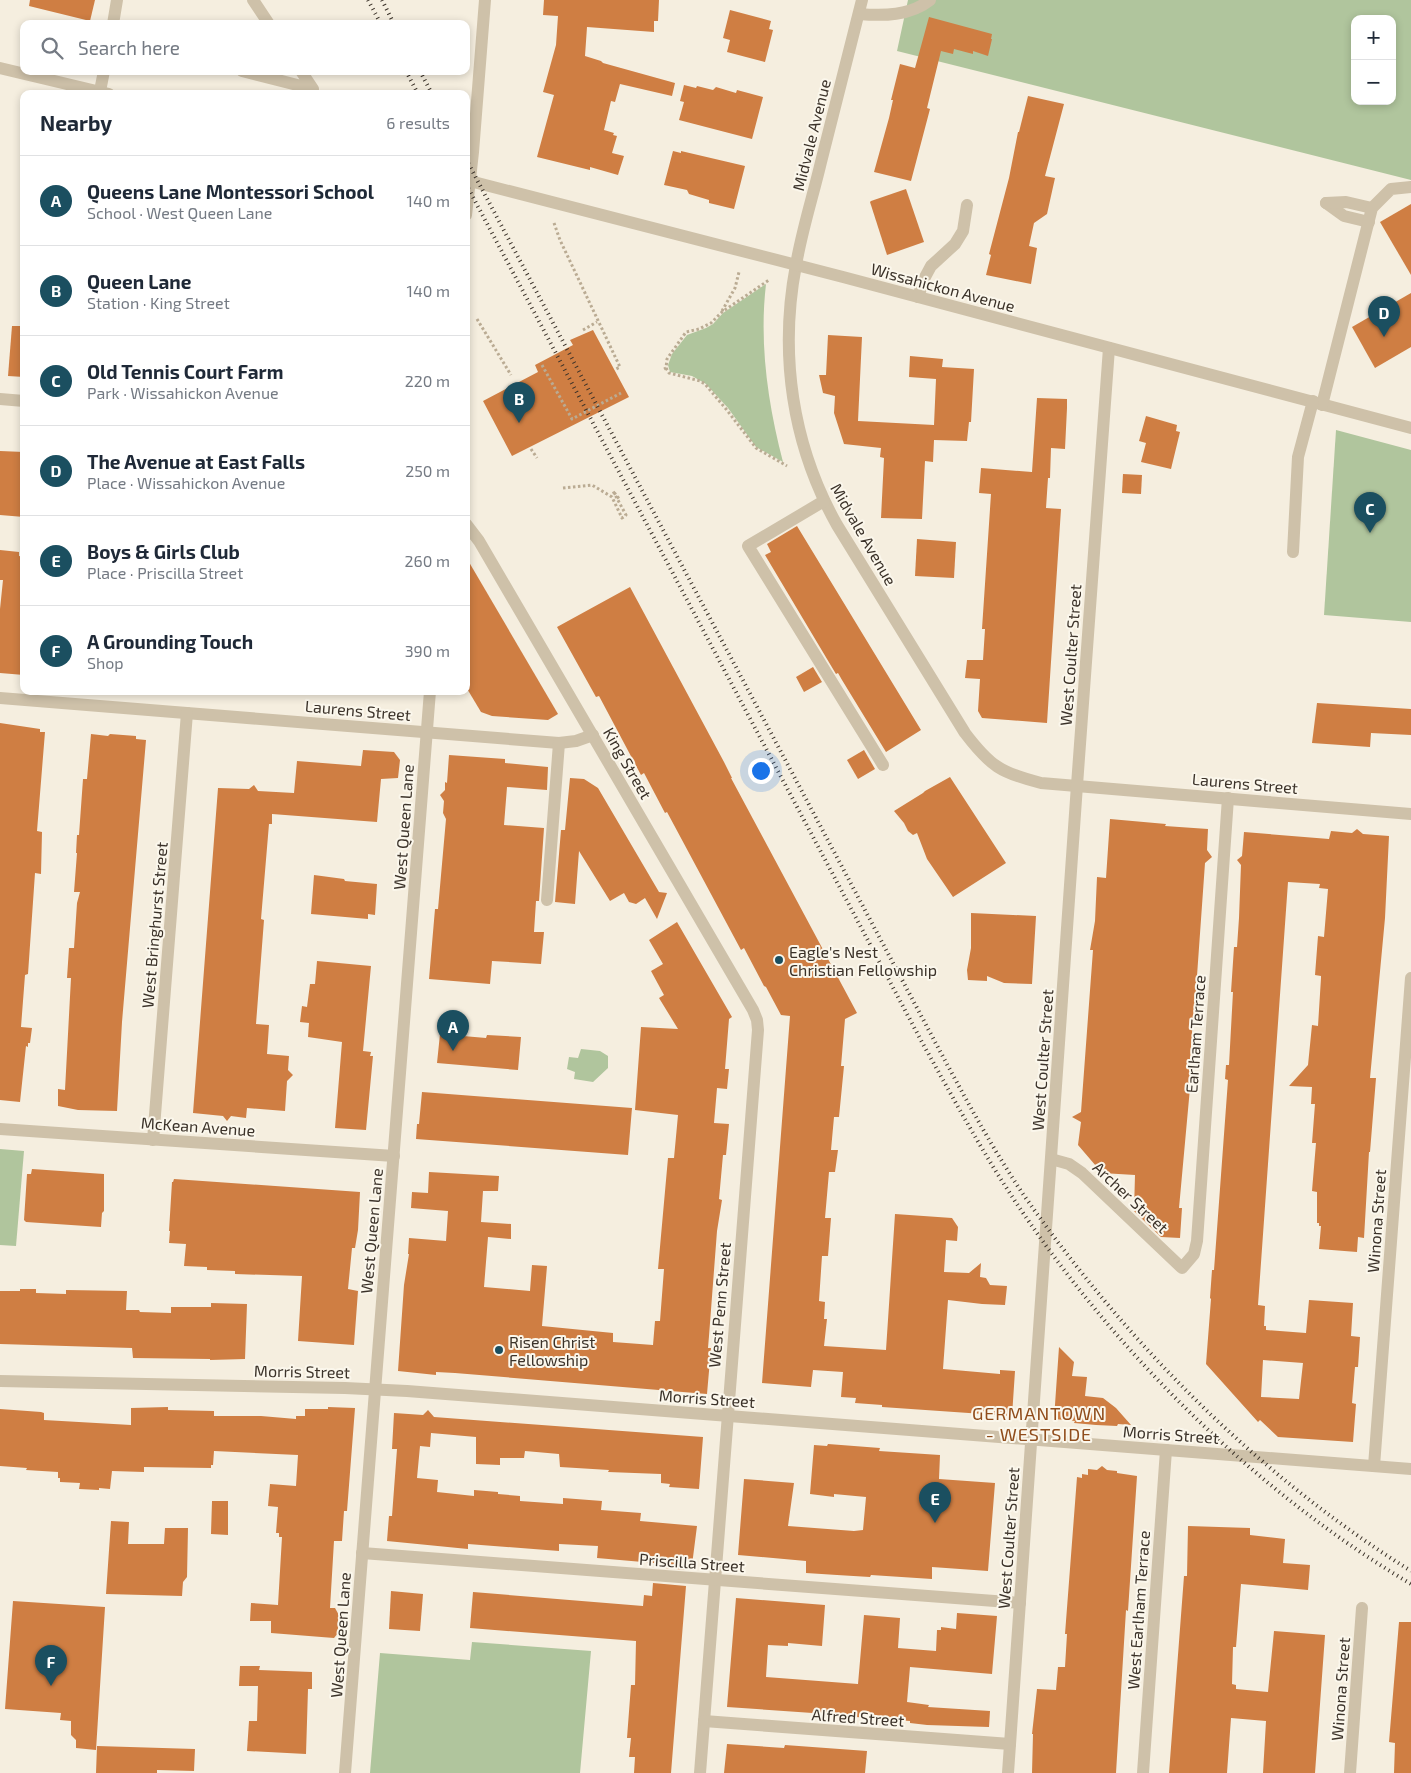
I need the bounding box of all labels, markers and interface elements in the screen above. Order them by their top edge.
map controls [1351,15,1396,105]
button: + [1351,15,1396,60]
search box [20,20,470,75]
icon: search [38,34,66,62]
text: Search here [78,36,180,59]
button: − [1351,60,1396,105]
street label: Midvale Avenue [788,77,834,193]
text: Nearby [40,110,112,135]
text: 6 results [386,113,450,132]
text: Queens Lane Montessori School [87,180,374,203]
text: A [51,191,61,210]
text: 140 m [407,191,450,210]
text: School · West Queen Lane [87,203,272,222]
street label: Wissahickon Avenue [869,259,1017,315]
text: Queen Lane [87,270,191,293]
text: B [51,281,61,300]
text: 140 m [407,281,450,300]
text: Station · King Street [87,293,230,312]
pin: D [1368,296,1400,337]
text: Old Tennis Court Farm [87,360,283,383]
text: C [51,371,61,390]
text: 220 m [405,371,450,390]
pin: B [503,382,535,423]
text: Park · Wissahickon Avenue [87,383,279,402]
text: The Avenue at East Falls [87,450,305,473]
text: D [51,461,61,480]
text: 250 m [405,461,450,480]
text: Place · Wissahickon Avenue [87,473,285,492]
street label: Midvale Avenue [827,480,901,588]
pin: C [1354,492,1386,533]
text: Boys & Girls Club [87,540,240,563]
text: E [51,551,61,570]
text: 260 m [405,551,450,570]
text: Place · Priscilla Street [87,563,243,582]
street label: West Coulter Street [1056,583,1084,727]
text: A Grounding Touch [87,630,253,653]
text: F [52,641,60,660]
text: 390 m [405,641,450,660]
text: Shop [87,653,124,672]
street label: Laurens Street [304,696,412,724]
street label: King Street [600,724,656,802]
your location [748,758,774,784]
street label: West Queen Lane [389,763,418,891]
street label: Laurens Street [1191,769,1299,797]
street label: West Bringhurst Street [137,841,171,1009]
place label: Eagle's Nest Christian Fellowship [789,942,937,979]
marker: Eagle's Nest Christian Fellowship [773,954,785,966]
street label: Earlham Terrace [1181,974,1209,1094]
street label: West Coulter Street [1028,988,1056,1132]
pin: A [437,1010,469,1051]
street label: McKean Avenue [140,1113,256,1139]
street label: Archer Street [1089,1157,1173,1237]
street label: West Queen Lane [356,1167,387,1295]
street label: Winona Street [1363,1169,1389,1273]
street label: West Penn Street [704,1241,734,1369]
place label: Risen Christ Fellowship [509,1332,595,1369]
marker: Risen Christ Fellowship [493,1344,505,1356]
street label: Morris Street [254,1361,350,1381]
street label: Morris Street [658,1385,756,1411]
district label: GERMANTOWN - WESTSIDE [972,1402,1106,1445]
street label: Morris Street [1122,1421,1220,1447]
street label: West Coulter Street [994,1466,1022,1610]
pin: E [919,1482,951,1523]
street label: West Earlham Terrace [1123,1530,1153,1690]
street label: Priscilla Street [638,1549,746,1575]
street label: West Queen Lane [326,1571,355,1699]
street label: Winona Street [1327,1637,1353,1741]
pin: F [35,1645,67,1686]
street label: Alfred Street [811,1704,905,1730]

